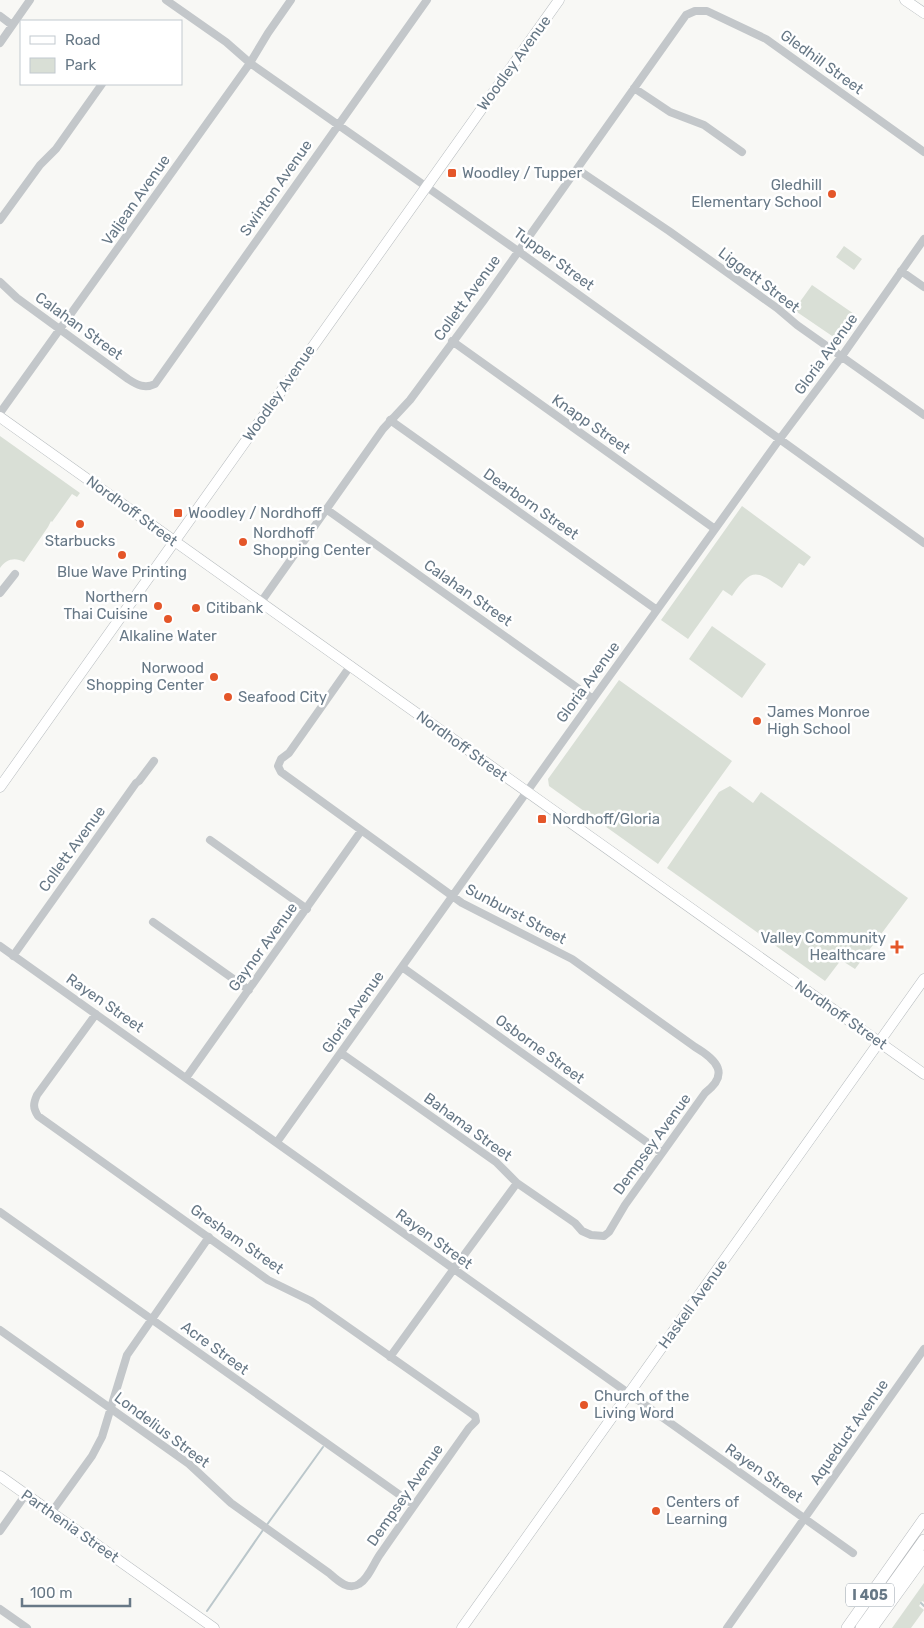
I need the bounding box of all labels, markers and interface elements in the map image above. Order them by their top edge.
street label: Woodley Avenue [473,12,555,114]
legend [20,20,182,85]
street label: Gledhill Street [777,26,867,98]
text: Road [65,31,101,49]
text: Park [65,56,96,74]
street label: Swinton Avenue [236,136,316,240]
street label: Valjean Avenue [98,151,174,249]
place label: Woodley / Tupper [462,164,582,182]
marker: Woodley / Tupper [446,167,458,179]
place label: Gledhill Elementary School [691,176,822,211]
marker: Gledhill Elementary School [826,188,838,200]
street label: Tupper Street [510,224,598,294]
street label: Liggett Street [715,244,803,316]
street label: Collett Avenue [430,252,504,344]
street label: Calahan Street [32,288,126,364]
street label: Gloria Avenue [791,310,861,398]
street label: Woodley Avenue [239,341,319,445]
street label: Knapp Street [548,390,634,458]
street label: Dearborn Street [480,464,582,544]
street label: Nordhoff Street [83,472,181,550]
place label: Woodley / Nordhoff [188,504,322,522]
marker: Woodley / Nordhoff [172,507,184,519]
marker: Starbucks [74,518,86,530]
place label: Nordhoff Shopping Center [253,524,371,559]
place label: Starbucks [45,532,116,550]
marker: Nordhoff Shopping Center [237,536,249,548]
marker: Blue Wave Printing [116,549,128,561]
street label: Calahan Street [420,556,516,630]
place label: Blue Wave Printing [57,563,187,581]
place label: Northern Thai Cuisine [63,588,148,623]
place label: Citibank [206,599,263,617]
marker: Northern Thai Cuisine [152,600,164,612]
marker: Citibank [190,602,202,614]
marker: Alkaline Water [162,613,174,625]
place label: Alkaline Water [119,627,217,645]
street label: Gloria Avenue [553,638,623,726]
place label: Norwood Shopping Center [86,659,204,694]
marker: Norwood Shopping Center [208,671,220,683]
place label: Seafood City [238,688,327,706]
marker: Seafood City [222,691,234,703]
place label: James Monroe High School [767,703,870,738]
street label: Nordhoff Street [413,707,511,785]
marker: James Monroe High School [751,715,763,727]
street label: Collett Avenue [35,803,109,895]
place label: Nordhoff/Gloria [552,810,660,828]
marker: Nordhoff/Gloria [536,813,548,825]
street label: Sunburst Street [462,880,570,948]
street label: Gaynor Avenue [225,899,301,995]
place label: Valley Community Healthcare [761,929,886,964]
marker: Valley Community Healthcare [890,940,904,954]
street label: Gloria Avenue [318,968,388,1056]
street label: Rayen Street [63,970,147,1036]
street label: Nordhoff Street [792,977,891,1053]
street label: Osborne Street [492,1011,588,1087]
street label: Bahama Street [420,1089,516,1165]
street label: Dempsey Avenue [609,1090,695,1198]
street label: Gresham Street [187,1200,287,1278]
street label: Rayen Street [392,1205,476,1273]
street label: Haskell Avenue [655,1256,731,1352]
street label: Acre Street [178,1317,252,1379]
street label: Aqueduct Avenue [806,1376,892,1488]
place label: Church of the Living Word [594,1387,690,1422]
street label: Londelius Street [111,1388,213,1472]
marker: Church of the Living Word [578,1399,590,1411]
street label: Dempsey Avenue [363,1440,447,1550]
street label: Rayen Street [722,1440,806,1506]
street label: Parthenia Street [18,1486,122,1566]
place label: Centers of Learning [666,1493,739,1528]
marker: Centers of Learning [650,1505,662,1517]
scale bar [22,1576,130,1608]
text: 100 m [30,1584,72,1602]
road number: I 405 [846,1584,894,1606]

